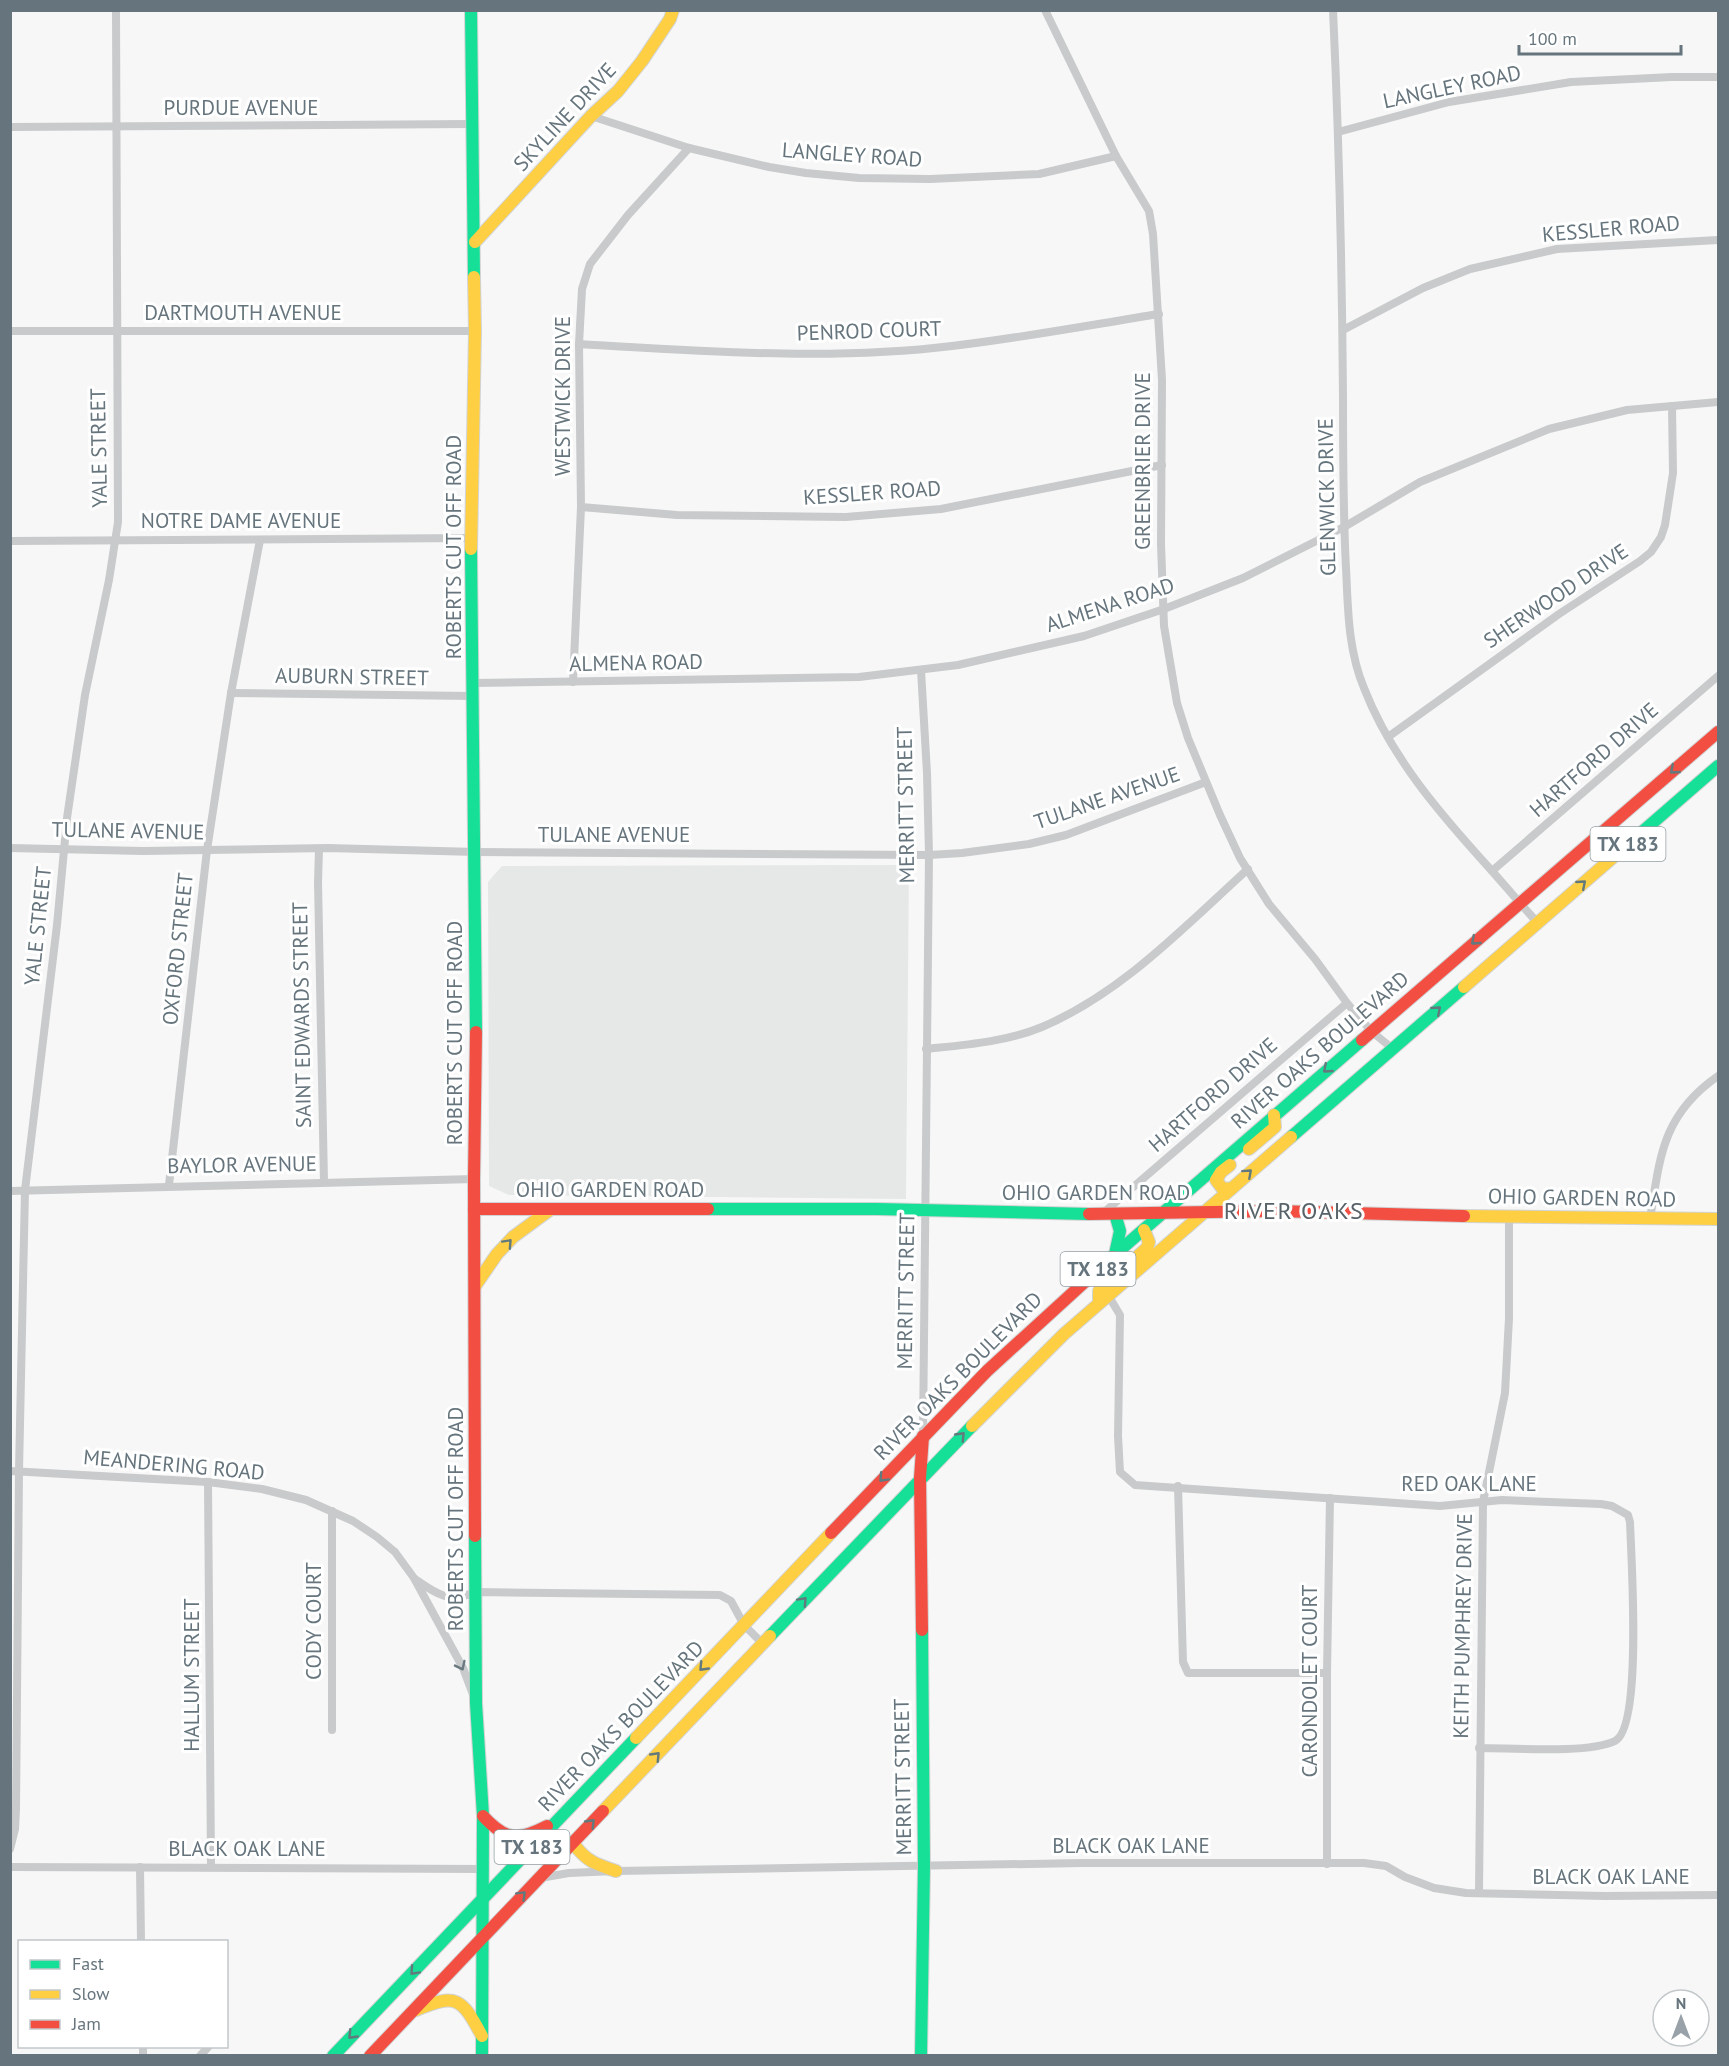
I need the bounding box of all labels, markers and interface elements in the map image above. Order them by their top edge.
scale bar [1519,18,1681,56]
text: 100 m [1528,27,1577,50]
street label: SKYLINE DRIVE [507,57,622,177]
street label: LANGLEY ROAD [1380,59,1523,114]
street label: PURDUE AVENUE [163,94,319,121]
street label: LANGLEY ROAD [781,136,923,173]
street label: KESSLER ROAD [1541,209,1681,248]
street label: DARTMOUTH AVENUE [144,299,342,326]
street label: PENROD COURT [796,314,942,347]
street label: WESTWICK DRIVE [549,316,576,476]
street label: GREENBRIER DRIVE [1129,372,1156,550]
street label: YALE STREET [84,388,113,508]
street label: GLENWICK DRIVE [1312,418,1341,576]
street label: ROBERTS CUT OFF ROAD [440,435,467,659]
street label: KESSLER ROAD [802,474,942,511]
street label: NOTRE DAME AVENUE [141,507,341,534]
street label: SHERWOOD DRIVE [1478,537,1633,654]
street label: ALMENA ROAD [1042,571,1178,638]
street label: ALMENA ROAD [569,648,703,677]
street label: AUBURN STREET [275,662,429,691]
street label: HARTFORD DRIVE [1524,696,1664,823]
street label: MERRITT STREET [891,726,920,884]
street label: TULANE AVENUE [1030,760,1183,835]
one-way arrow [1670,763,1681,774]
street label: TULANE AVENUE [52,816,205,845]
street label: TULANE AVENUE [538,821,690,848]
road number: TX 183 [1590,827,1666,861]
street label: YALE STREET [18,865,57,987]
street label: OXFORD STREET [156,871,199,1026]
one-way arrow [1575,880,1585,891]
street label: SAINT EDWARDS STREET [286,901,317,1128]
street label: ROBERTS CUT OFF ROAD [441,921,468,1145]
one-way arrow [1471,934,1482,945]
street label: RIVER OAKS BOULEVARD [1225,965,1414,1134]
one-way arrow [1430,1006,1440,1017]
street label: HARTFORD DRIVE [1143,1031,1283,1158]
one-way arrow [1323,1062,1334,1073]
street label: BAYLOR AVENUE [167,1150,317,1179]
one-way arrow [1241,1169,1252,1180]
street label: OHIO GARDEN ROAD [516,1176,704,1203]
street label: OHIO GARDEN ROAD [1002,1179,1190,1206]
street label: OHIO GARDEN ROAD [1488,1182,1676,1213]
district label: RIVER OAKS [1224,1195,1364,1226]
street label: MERRITT STREET [891,1212,920,1370]
one-way arrow [501,1239,512,1249]
road number: TX 183 [1060,1252,1136,1286]
street label: RIVER OAKS BOULEVARD [868,1286,1048,1466]
street label: ROBERTS CUT OFF ROAD [442,1407,469,1631]
one-way arrow [954,1433,965,1443]
street label: MEANDERING ROAD [82,1443,266,1486]
street label: RED OAK LANE [1401,1470,1537,1497]
one-way arrow [879,1472,890,1482]
street label: KEITH PUMPHREY DRIVE [1447,1513,1478,1739]
street label: CODY COURT [300,1562,327,1680]
street label: CARONDOLET COURT [1296,1584,1323,1777]
one-way arrow [796,1597,807,1608]
street label: HALLUM STREET [178,1598,205,1752]
street label: RIVER OAKS BOULEVARD [532,1634,709,1817]
one-way arrow [454,1660,466,1671]
one-way arrow [700,1660,711,1671]
street label: MERRITT STREET [888,1698,917,1856]
one-way arrow [649,1752,660,1762]
one-way arrow [584,1820,595,1830]
road number: TX 183 [494,1830,570,1864]
street label: BLACK OAK LANE [1052,1832,1210,1859]
street label: BLACK OAK LANE [168,1835,326,1862]
street label: BLACK OAK LANE [1532,1863,1690,1890]
one-way arrow [515,1891,526,1902]
legend [18,1940,228,2048]
text: Fast [72,1952,104,1975]
one-way arrow [410,1964,421,1974]
text: Slow [72,1982,110,2005]
north arrow [1651,1988,1711,2048]
text: N [1676,1993,1686,2013]
text: Jam [71,2012,101,2035]
one-way arrow [348,2028,359,2039]

